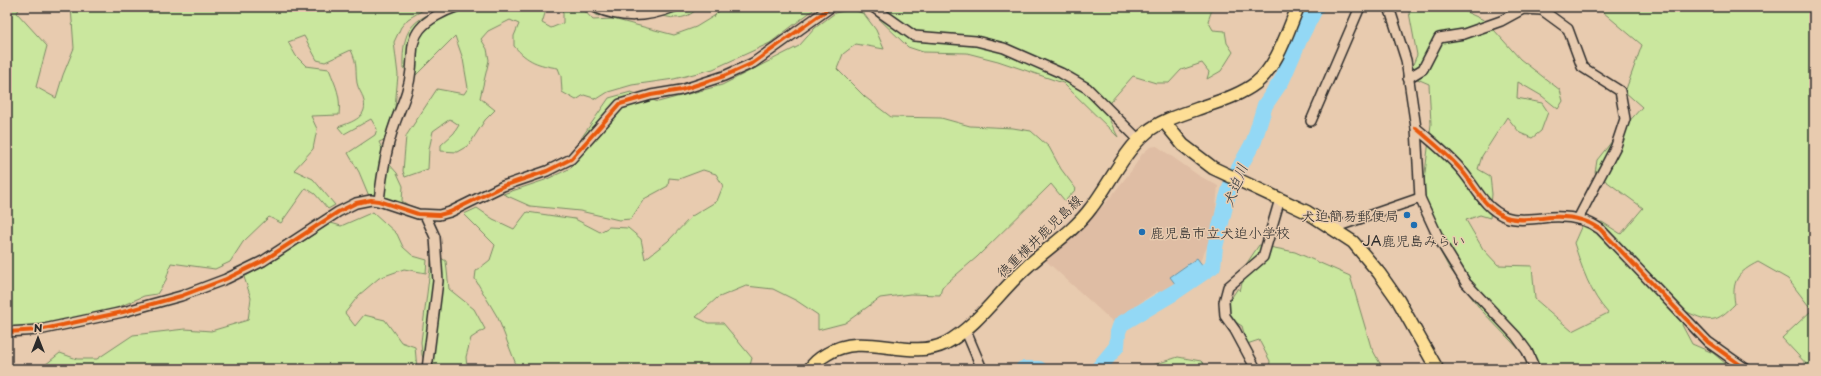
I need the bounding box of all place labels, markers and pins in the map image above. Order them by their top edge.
place label: 犬迫簡易郵便局 [1301,205,1399,226]
marker: 犬迫簡易郵便局 [1402,210,1412,220]
marker: JA鹿児島みらい [1409,220,1419,230]
place label: 鹿児島市立犬迫小学校 [1150,222,1290,243]
marker: 鹿児島市立犬迫小学校 [1137,227,1147,237]
place label: JA鹿児島みらい [1363,230,1465,251]

